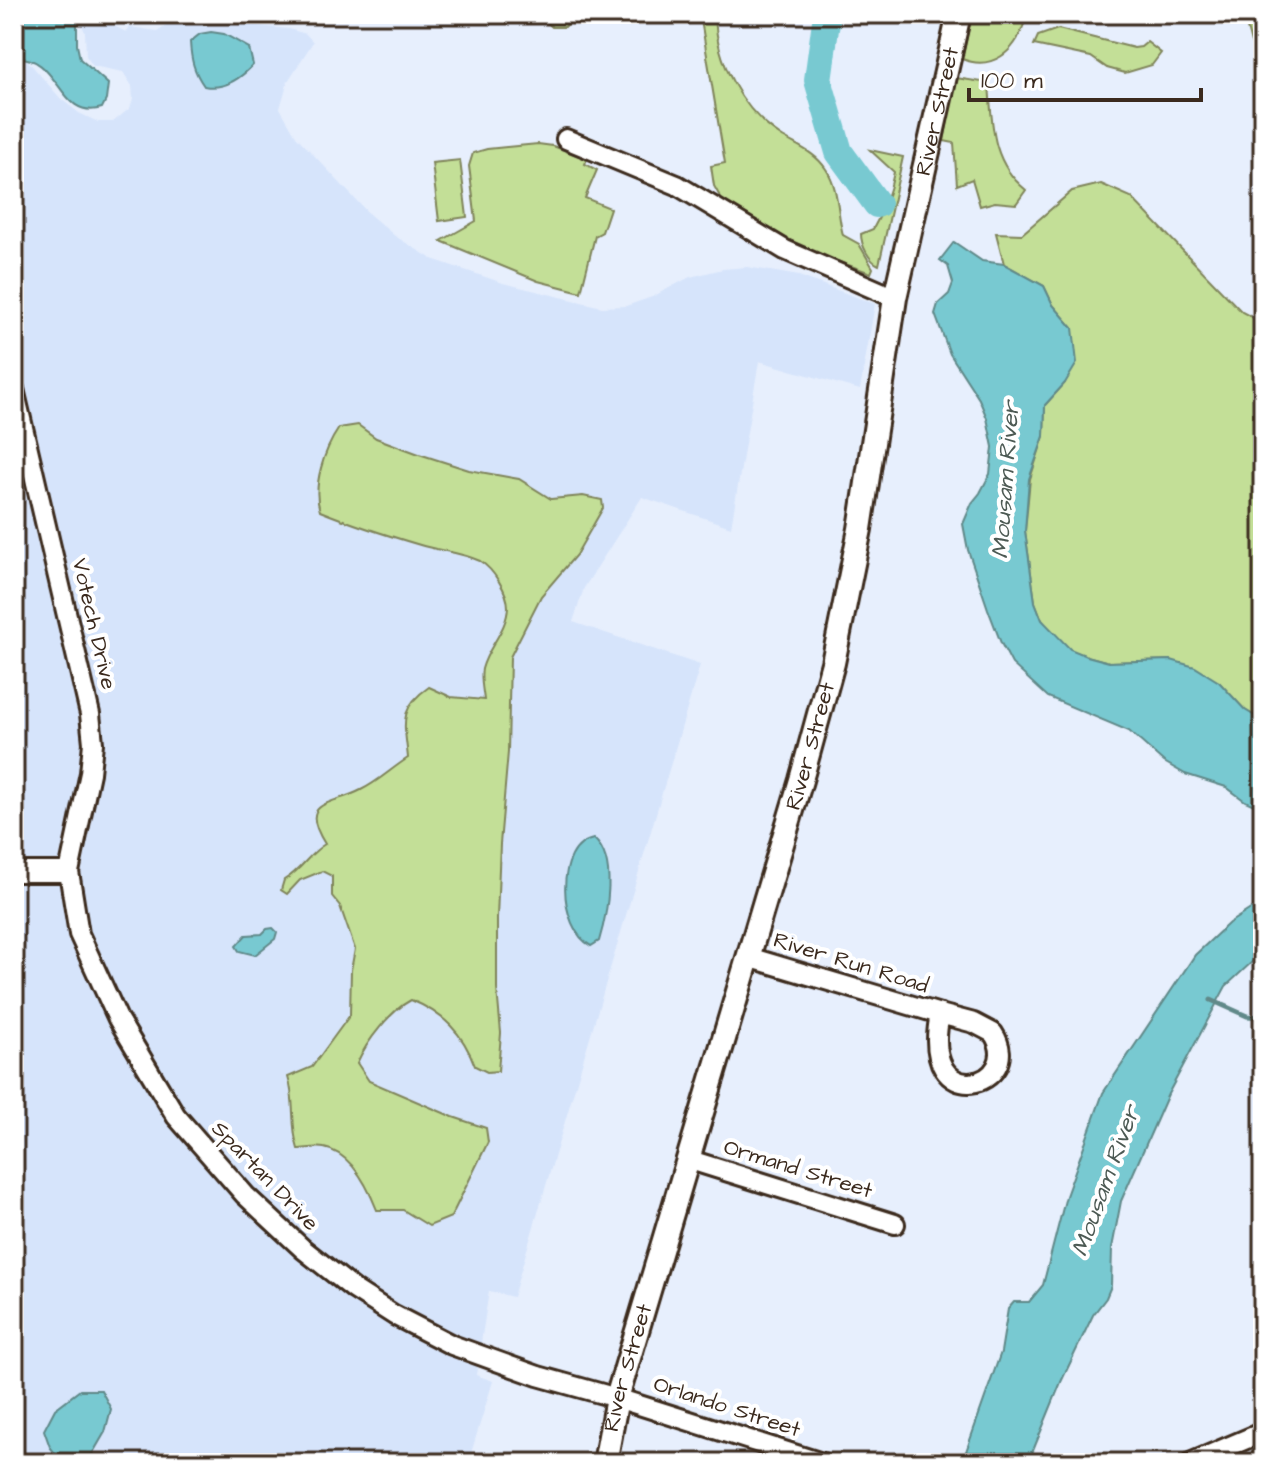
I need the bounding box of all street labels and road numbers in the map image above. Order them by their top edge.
street label: River Street [908,44,967,179]
street label: Votech Drive [64,555,124,693]
street label: River Street [777,679,843,814]
street label: River Run Road [770,925,932,1001]
street label: Spartan Drive [204,1114,326,1238]
street label: Ormand Street [720,1132,876,1206]
street label: River Street [596,1300,660,1434]
street label: Orlando Street [650,1369,805,1445]

